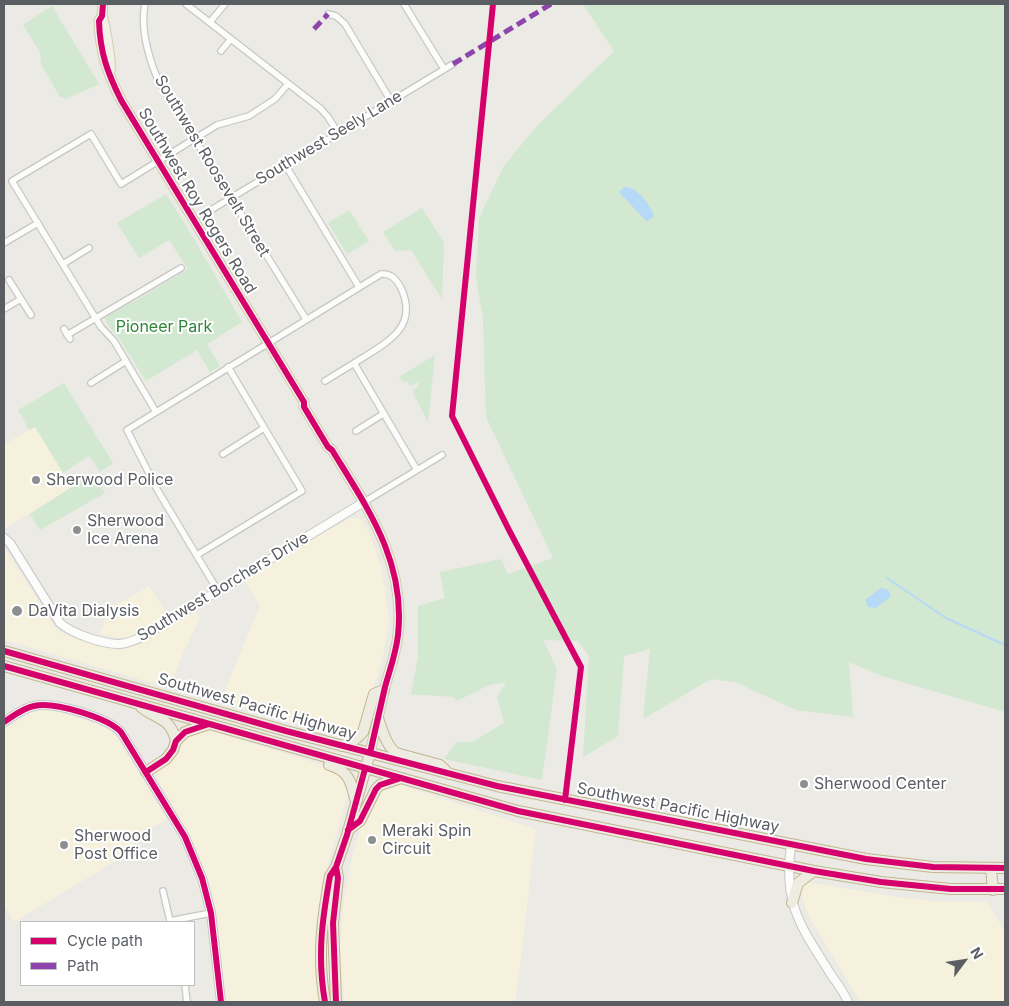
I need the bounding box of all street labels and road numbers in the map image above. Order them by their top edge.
street label: Southwest Roosevelt Street [150,72,274,260]
street label: Southwest Seely Lane [252,87,406,189]
street label: Southwest Roy Rogers Road [134,105,260,297]
street label: Southwest Borchers Drive [134,528,312,646]
street label: Southwest Pacific Highway [155,669,359,745]
street label: Southwest Pacific Highway [575,779,781,837]

